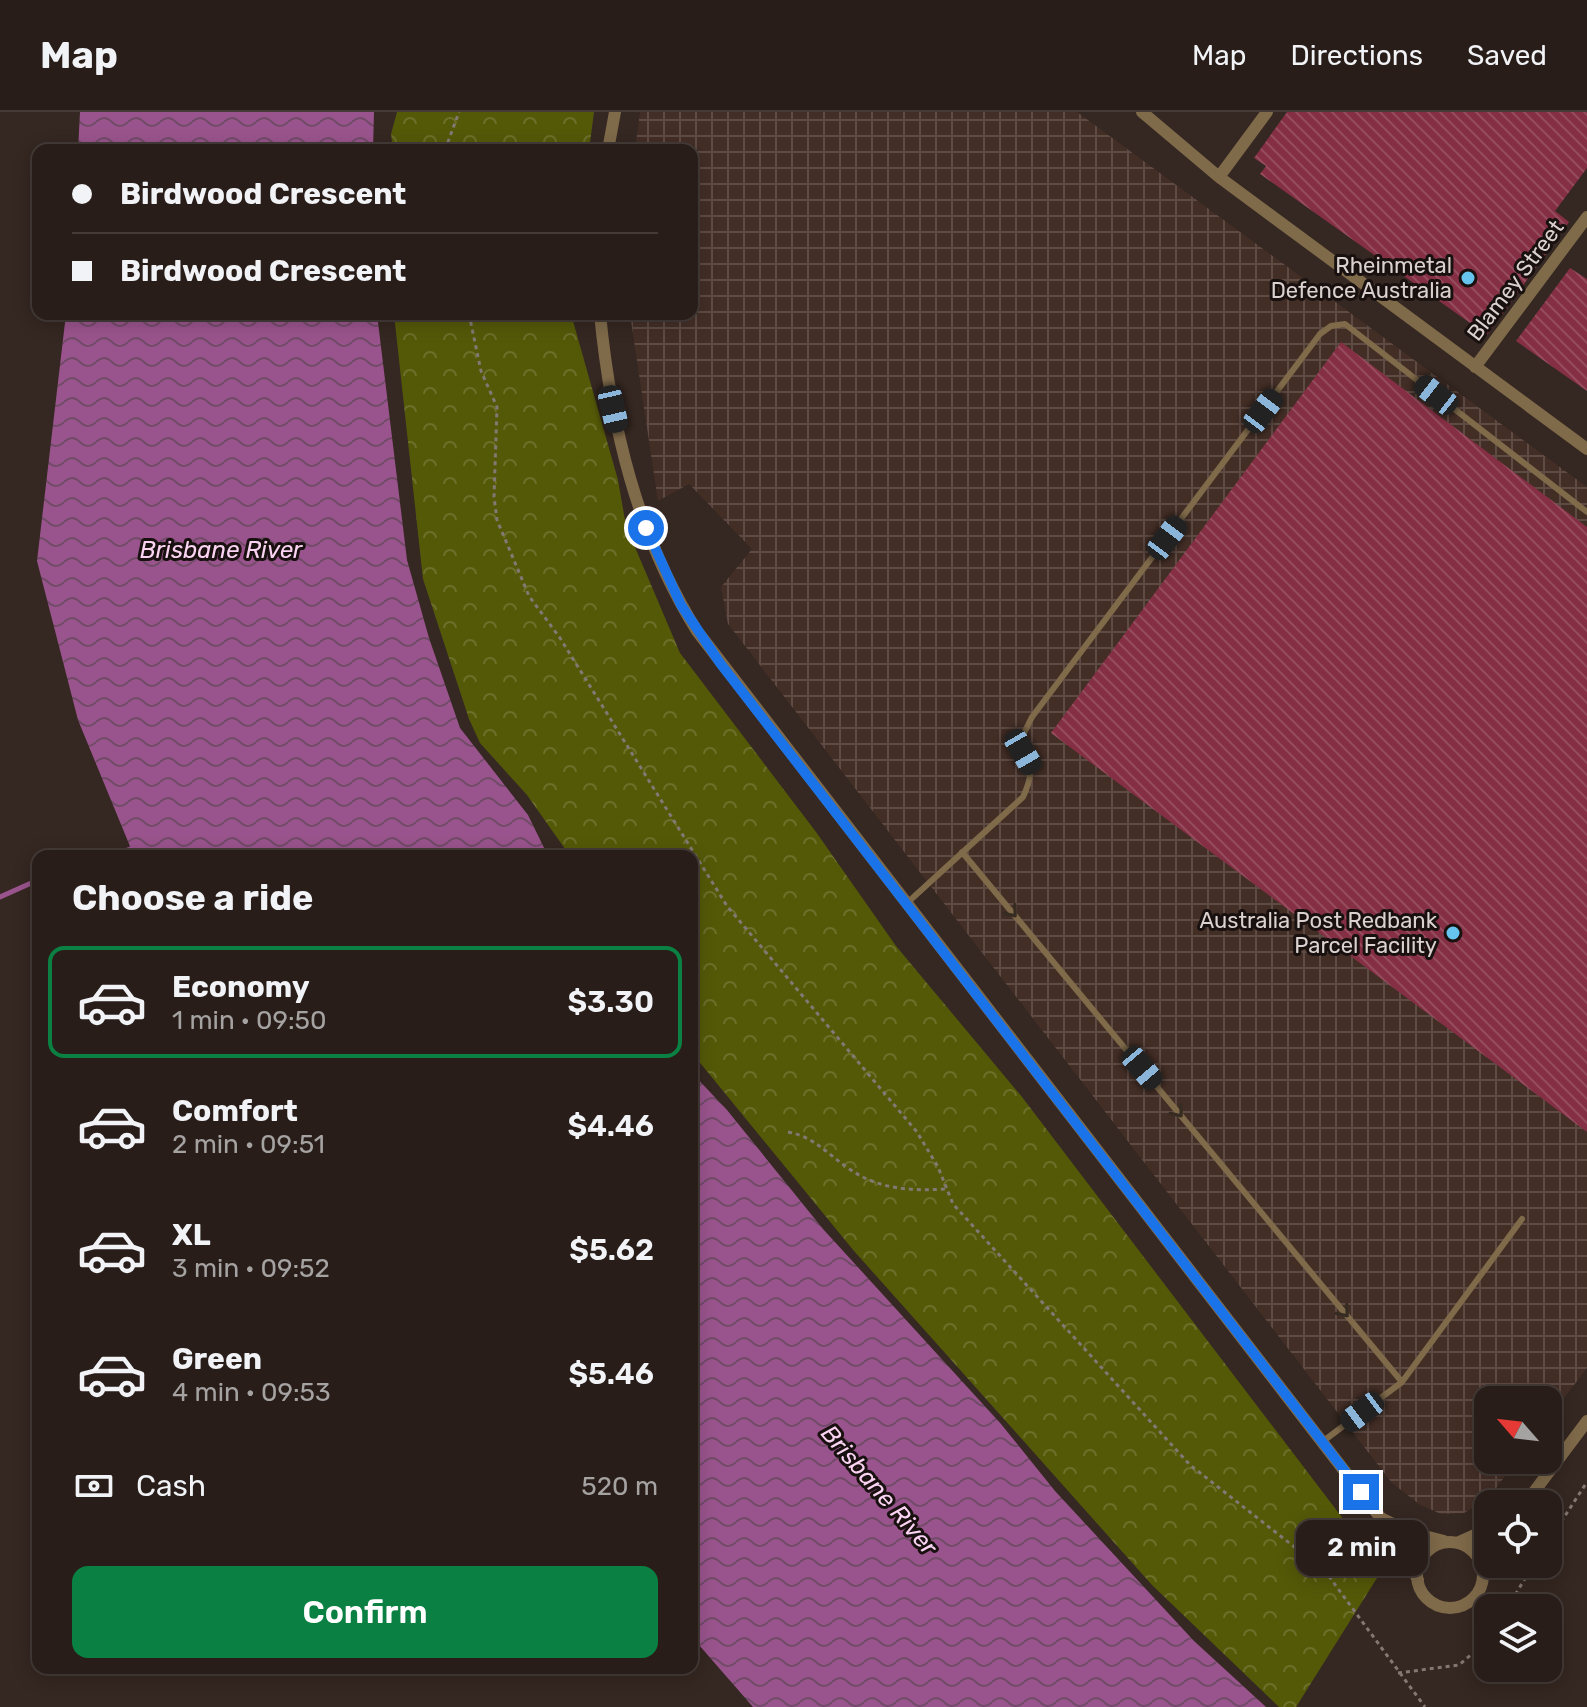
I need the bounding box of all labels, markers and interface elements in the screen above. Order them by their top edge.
text: Map [40,32,118,78]
text: Map [1192,39,1246,72]
text: Directions [1290,39,1423,72]
text: Saved [1467,39,1547,72]
text: Birdwood Crescent [120,176,406,212]
street label: Blamey Street [1461,214,1570,346]
place label: Rheinmetal Defence Australia [1271,252,1452,304]
text: Birdwood Crescent [120,253,406,289]
marker: Rheinmetal Defence Australia [1459,269,1477,287]
car [1410,371,1462,419]
car [596,383,630,435]
car [1239,385,1287,437]
route start [628,510,664,546]
car [1143,512,1191,564]
water label: Brisbane River [140,536,303,564]
car [1001,725,1045,779]
text: Choose a ride [72,876,313,919]
one-way arrow [1002,902,1017,917]
place label: Australia Post Redbank Parcel Facility [1199,907,1438,959]
marker: Australia Post Redbank Parcel Facility [1444,924,1462,942]
icon: car [76,966,148,1038]
text: Economy [172,969,310,1005]
text: $3.30 [567,984,654,1020]
text: 1 min · 09:50 [172,1005,327,1036]
car [1117,1042,1167,1094]
icon: car [76,1090,148,1162]
text: Comfort [172,1093,298,1129]
one-way arrow [1168,1103,1183,1117]
text: $4.46 [567,1108,654,1144]
text: 2 min · 09:51 [172,1129,325,1160]
icon: car [76,1214,148,1286]
text: XL [172,1217,211,1253]
text: $5.62 [569,1232,654,1268]
text: 3 min · 09:52 [172,1253,330,1284]
one-way arrow [1334,1303,1349,1317]
icon: car [76,1338,148,1410]
text: Green [172,1341,262,1377]
text: $5.46 [568,1356,654,1392]
text: 4 min · 09:53 [172,1377,331,1408]
north arrow [1474,1386,1562,1474]
map controls [1474,1386,1562,1682]
car [1336,1388,1388,1436]
water label: Brisbane River [815,1419,943,1561]
icon: cash [72,1464,116,1508]
text: Cash [136,1468,206,1504]
text: 520 m [581,1471,658,1502]
route end [1343,1474,1379,1510]
button: locate [1474,1490,1562,1578]
callout: 2 min [1295,1520,1427,1576]
text: 2 min [1327,1532,1397,1563]
button: Confirm [72,1566,658,1658]
button: layers [1474,1594,1562,1682]

